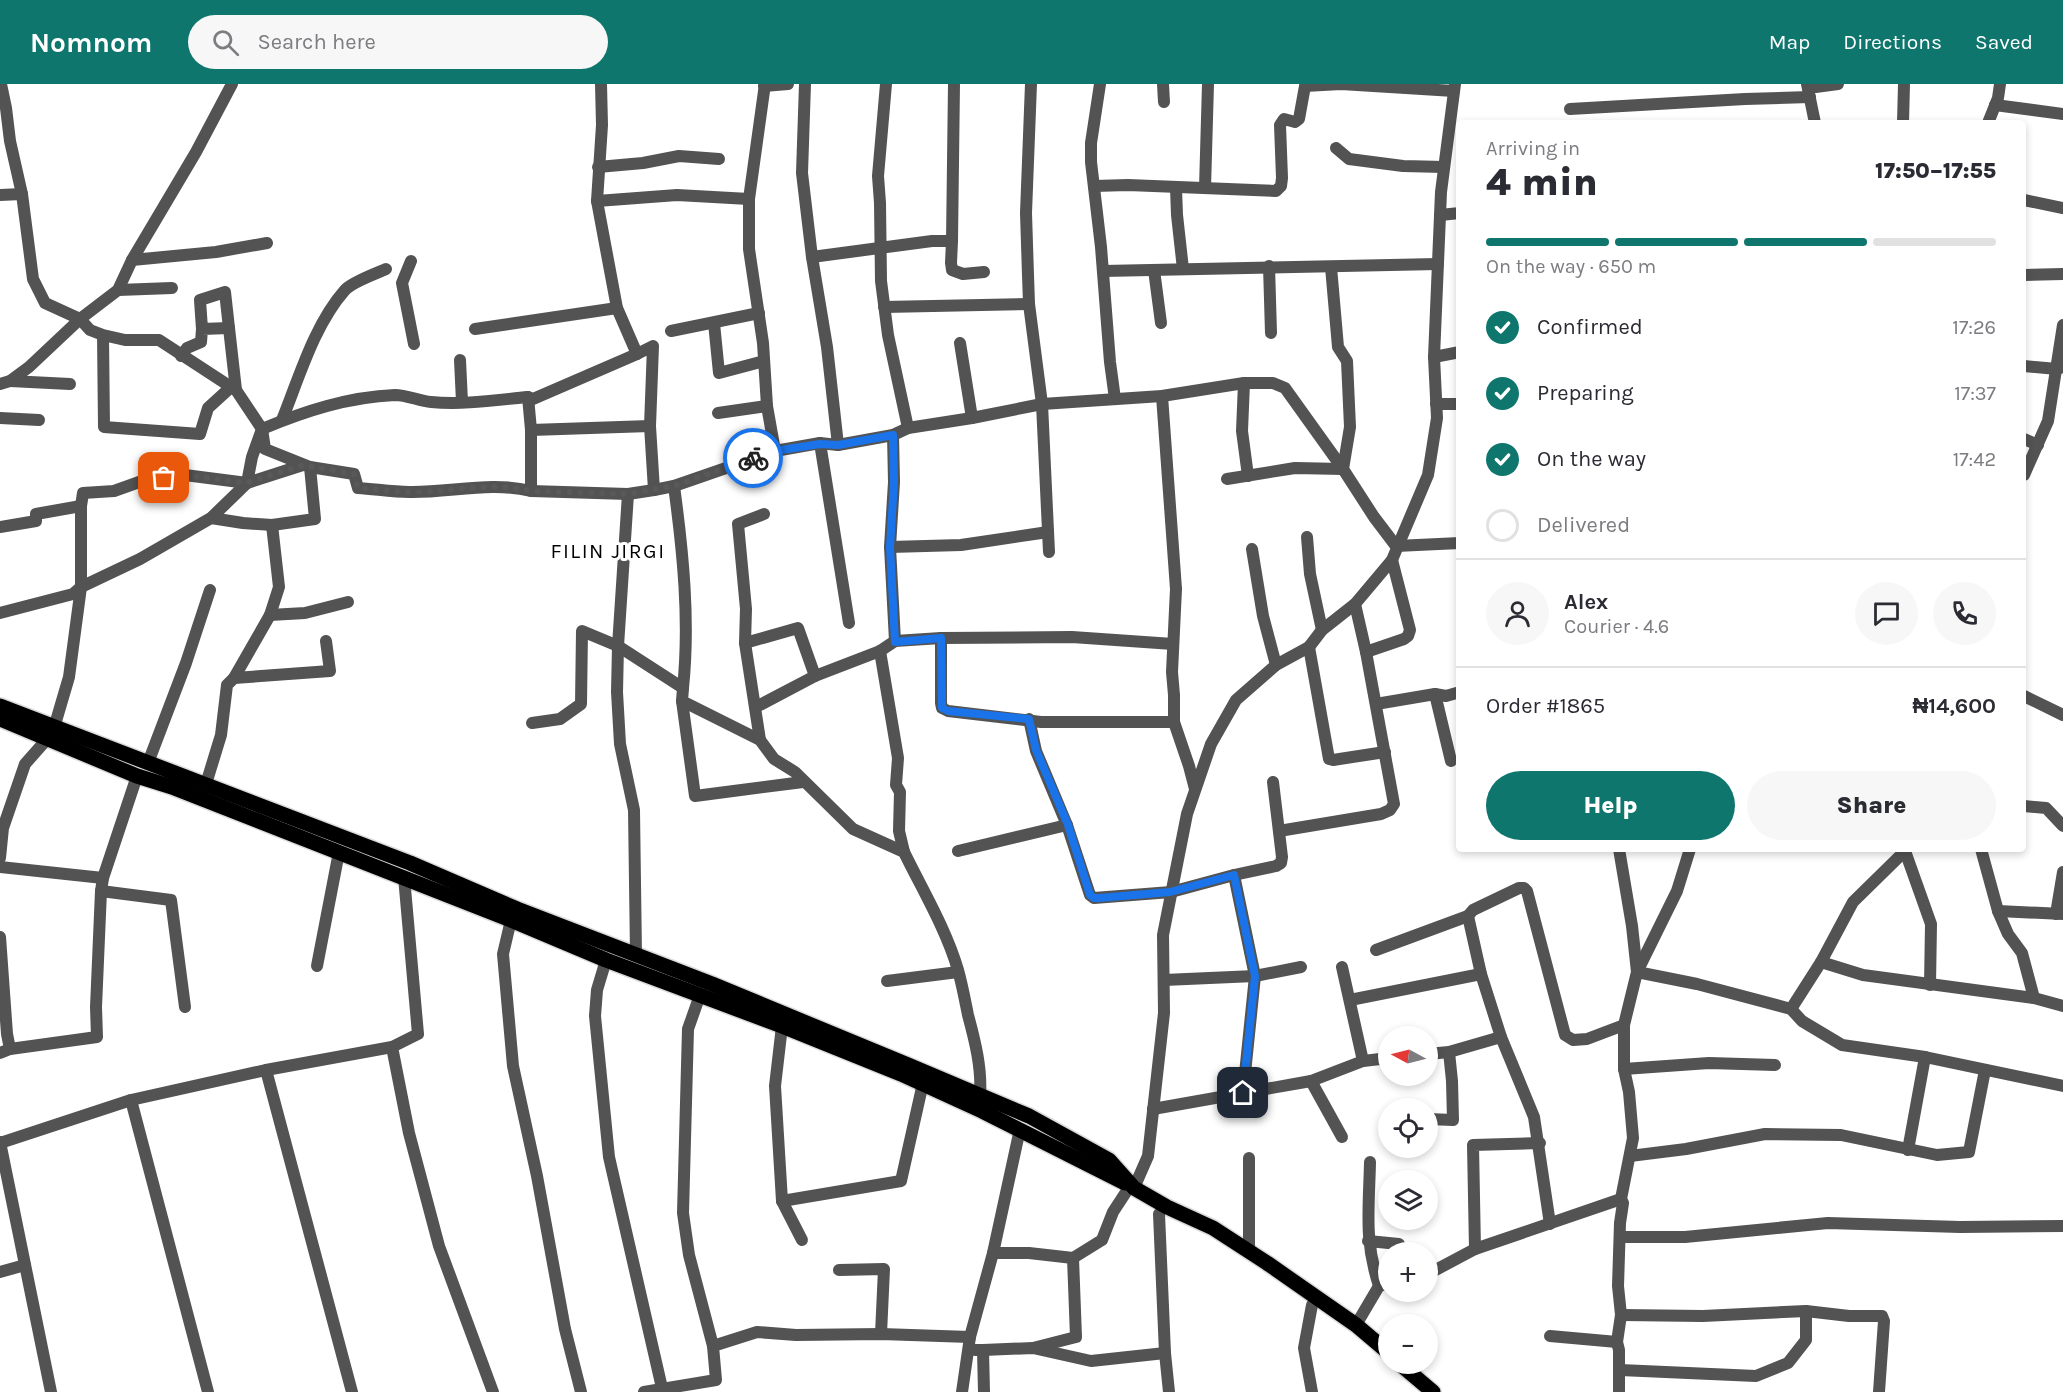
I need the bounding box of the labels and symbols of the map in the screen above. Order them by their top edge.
courier [723,428,783,488]
pin [138,452,189,503]
district label: FILIN JIRGI [550,539,666,563]
north arrow [1378,1026,1438,1086]
pin [1217,1067,1268,1118]

